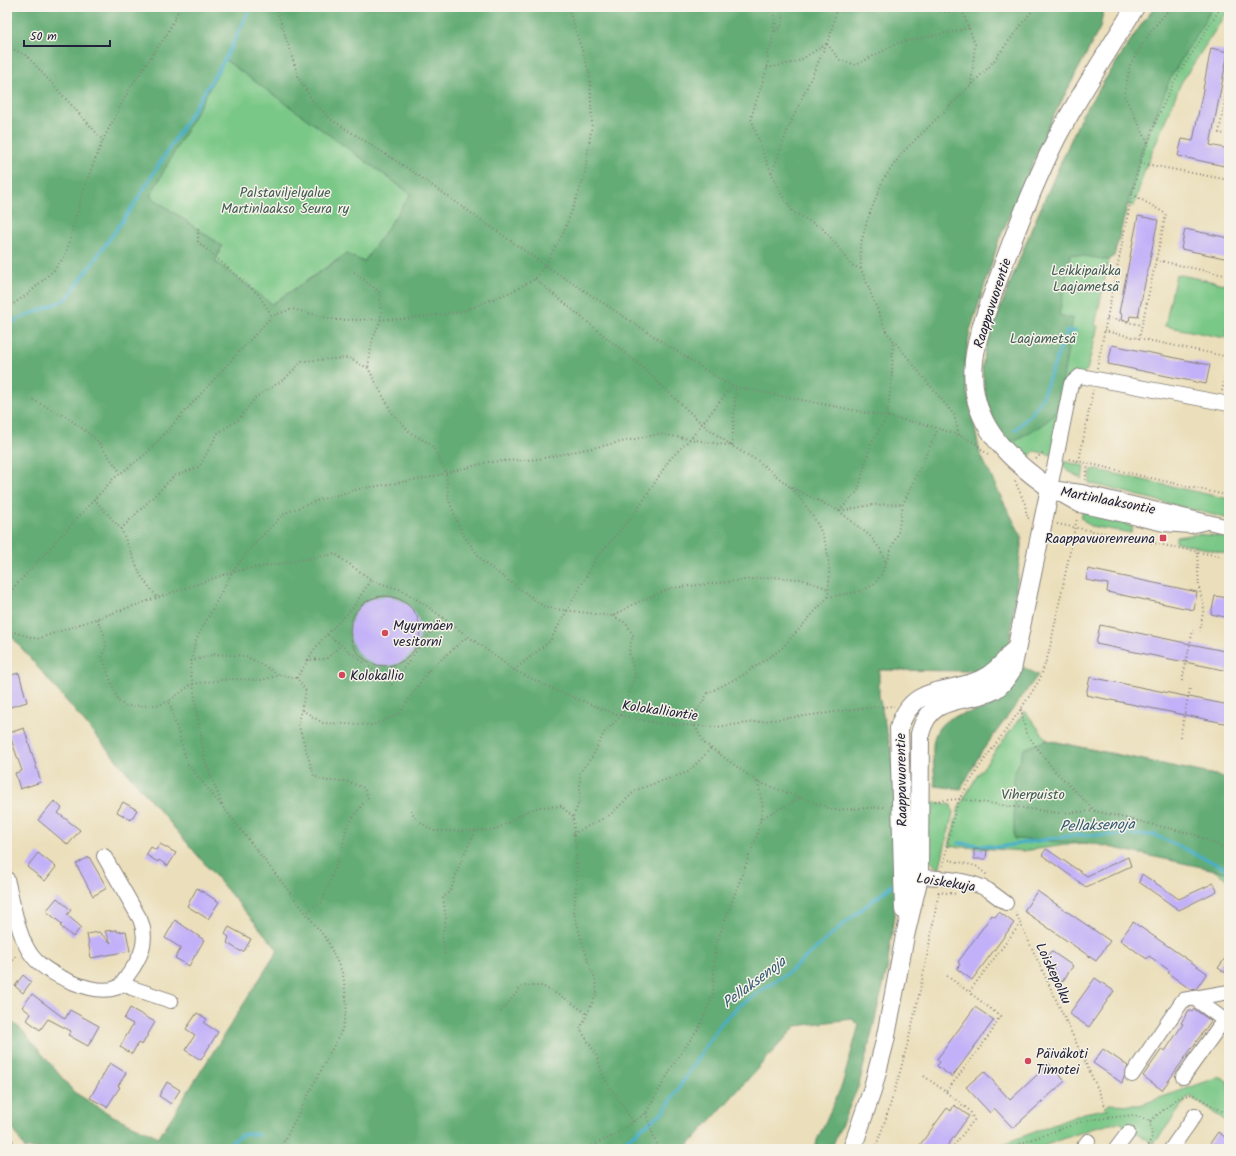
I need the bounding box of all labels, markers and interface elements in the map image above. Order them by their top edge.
scale bar [24,22,110,48]
text: 50 m [30,27,57,46]
park label: Palstaviljelyalue Martinlaakso Seura ry [221,182,349,220]
street label: Raappavuorentie [968,255,1018,351]
park label: Leikkipaikka Laajametsä [1051,260,1121,298]
park label: Laajametsä [1010,328,1078,350]
street label: Martinlaaksontie [1058,481,1158,521]
place label: Raappavuorenreuna [1045,528,1155,550]
marker: Raappavuorenreuna [1158,533,1168,543]
place label: Myyrmäen vesitorni [393,615,453,653]
marker: Myyrmäen vesitorni [380,628,390,638]
place label: Kolokallio [350,665,404,687]
marker: Kolokallio [337,670,347,680]
street label: Kolokalliontie [620,695,700,727]
street label: Raappavuorentie [890,732,914,827]
park label: Viherpuisto [1001,784,1065,806]
water label: Pellaksenoja [1059,813,1136,839]
street label: Loiskekuja [915,867,977,899]
street label: Loiskepolku [1029,939,1077,1008]
water label: Pellaksenoja [717,950,793,1015]
place label: Päiväkoti Timotei [1036,1043,1088,1081]
marker: Päiväkoti Timotei [1023,1056,1033,1066]

